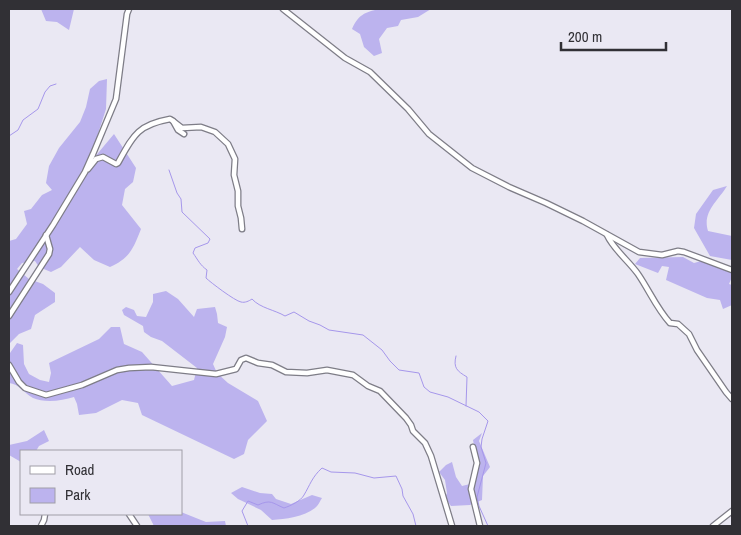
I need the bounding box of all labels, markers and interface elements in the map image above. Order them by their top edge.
scale bar [561,20,666,52]
text: 200 m [568,26,602,47]
legend [20,450,182,515]
text: Road [65,459,94,480]
text: Park [65,484,91,505]

